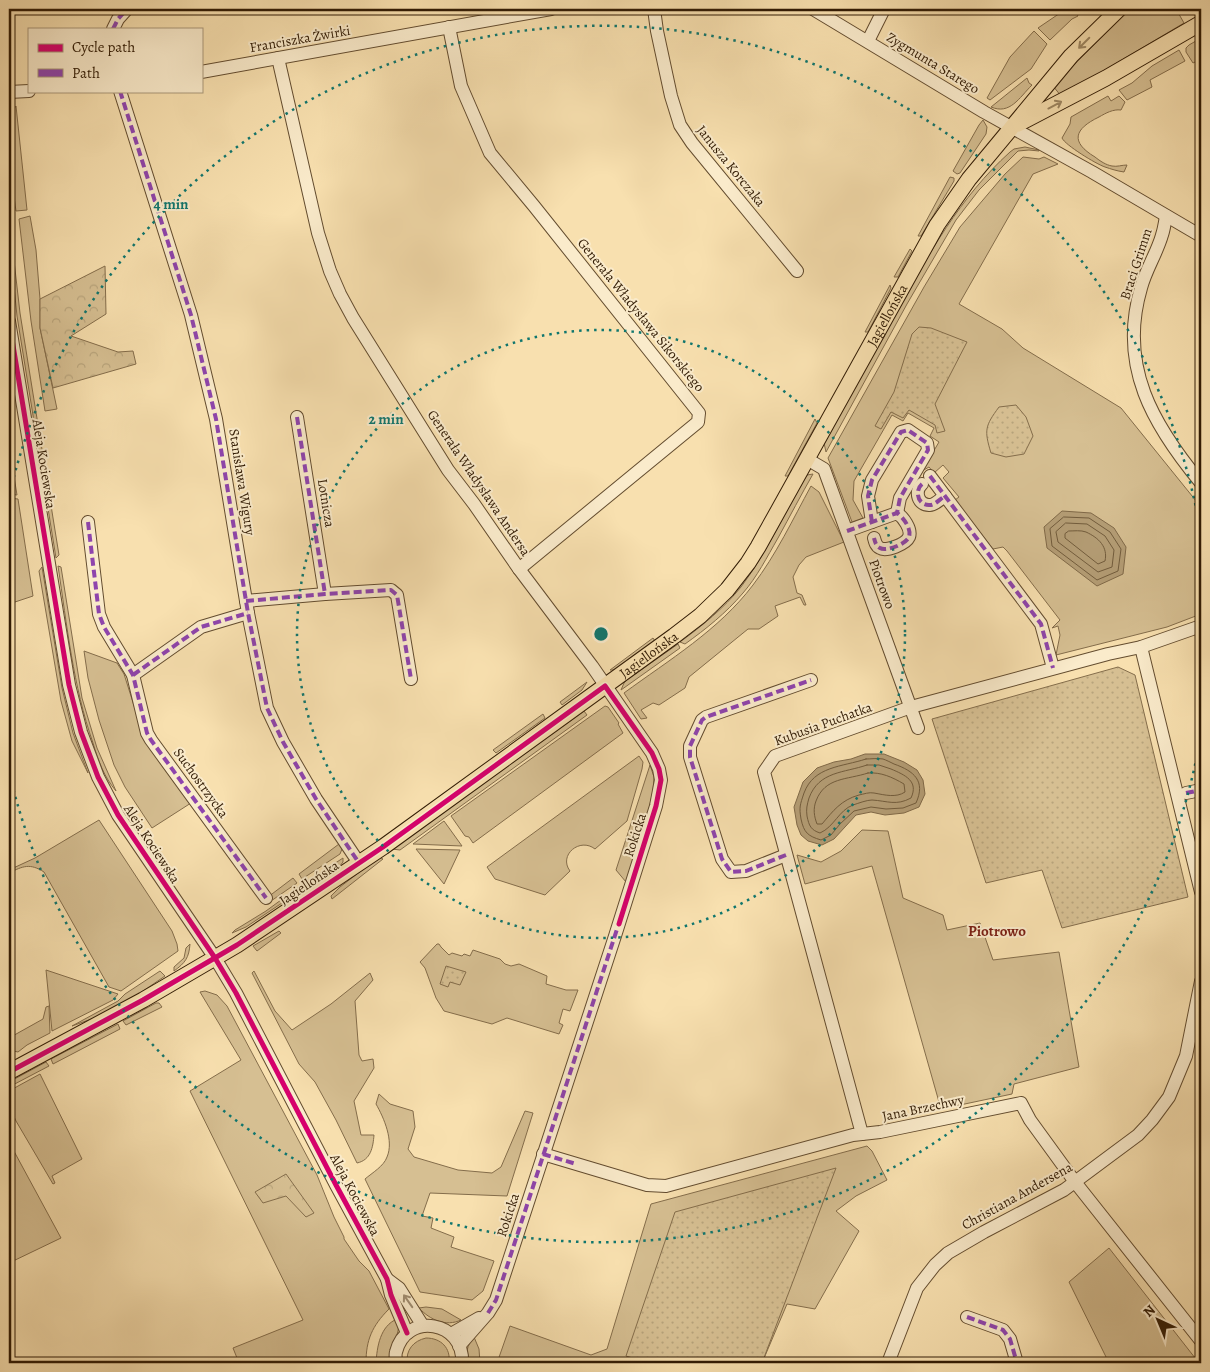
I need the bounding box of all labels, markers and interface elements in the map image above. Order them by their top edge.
street label: Franciszka Żwirki [248,21,352,57]
legend [28,28,202,92]
street label: Zygmunta Starego [883,28,983,98]
text: Cycle path [72,37,135,57]
one-way arrow [1078,37,1090,49]
text: Path [72,63,100,83]
one-way arrow [1047,100,1062,109]
street label: Janusza Korczaka [692,121,770,211]
text: 4 min [153,194,189,214]
street label: Braci Grimm [1115,225,1157,302]
street label: Generała Władysława Sikorskiego [573,234,709,396]
street label: Jagiellońska [862,280,912,350]
street label: Generała Władysława Andersa [423,406,535,560]
text: 2 min [368,409,404,429]
street label: Aleja Kociewska [27,417,61,511]
street label: Stanisława Wigury [224,427,260,537]
street label: Lotnicza [313,477,339,529]
street label: Piotrowo [864,556,900,612]
centre of rings [592,625,610,643]
street label: Jagiellońska [615,626,682,682]
street label: Kubusia Puchatka [771,697,875,750]
street label: Suchostrzycka [169,744,233,822]
street label: Aleja Kociewska [119,800,185,888]
street label: Rokicka [619,810,651,859]
street label: Jagiellońska [275,856,343,910]
district label: Piotrowo [968,921,1026,941]
street label: Jana Brzechwy [880,1090,966,1126]
street label: Aleja Kociewska [325,1150,385,1240]
street label: Christiana Andersena [958,1157,1076,1234]
street label: Rokicka [492,1190,524,1239]
one-way arrow [403,1294,413,1308]
north arrow [1132,1294,1182,1344]
text: N [1139,1301,1160,1321]

